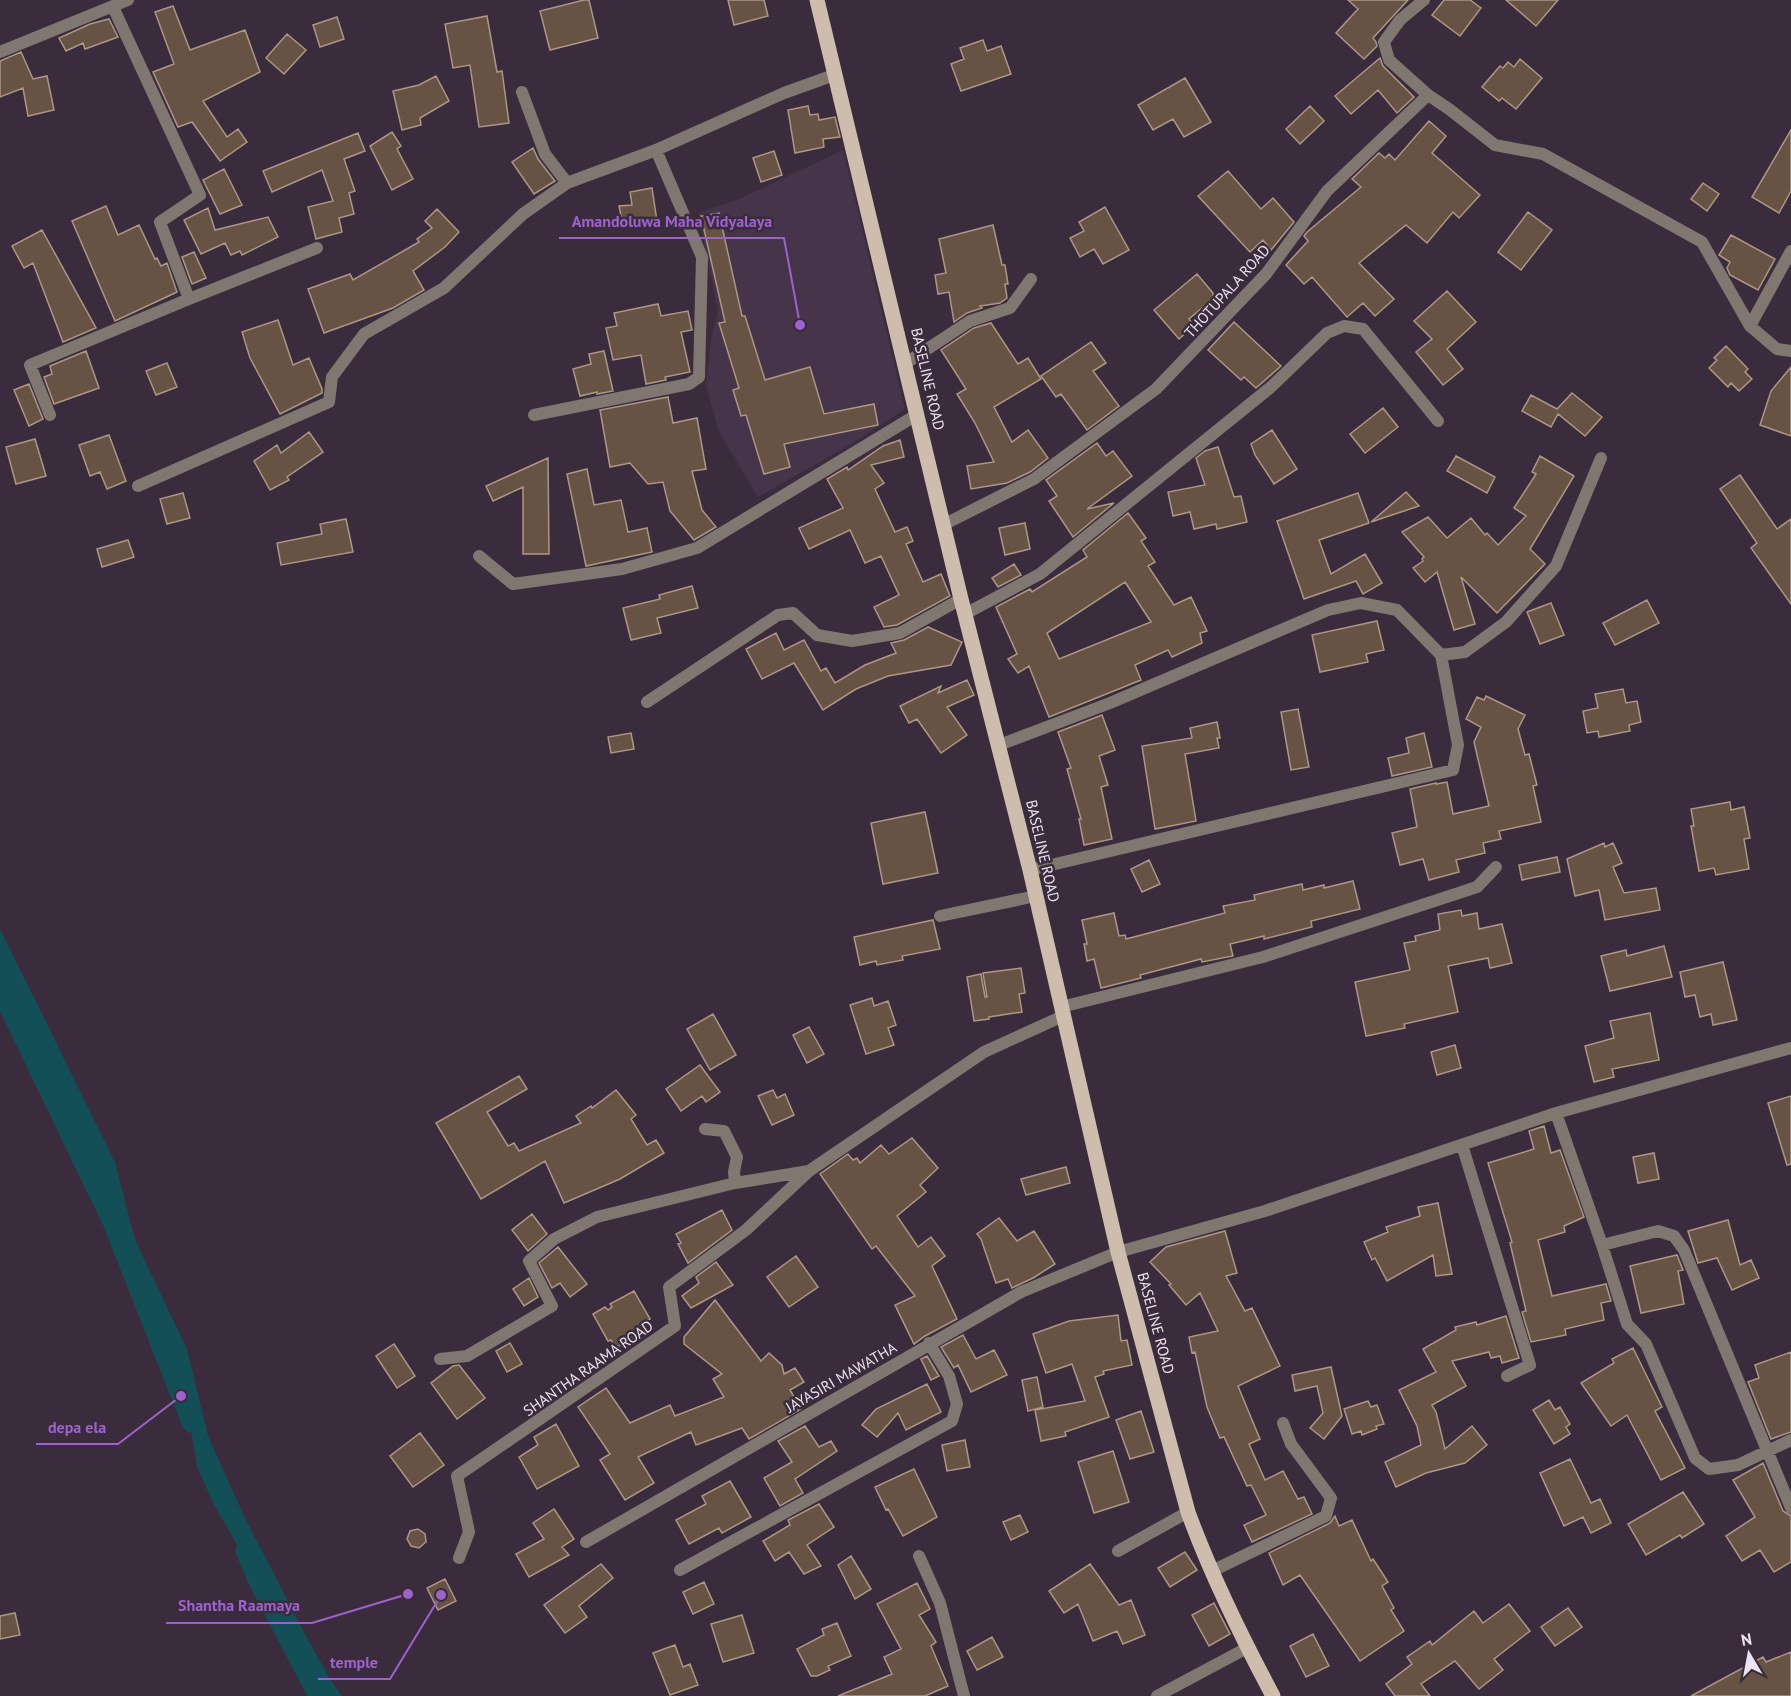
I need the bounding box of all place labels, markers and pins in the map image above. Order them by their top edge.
callout: Amandoluwa Maha Vidyalaya [559,204,784,238]
callout: depa ela [36,1410,118,1444]
callout: Shantha Raamaya [166,1589,312,1623]
callout: temple [318,1645,390,1679]

